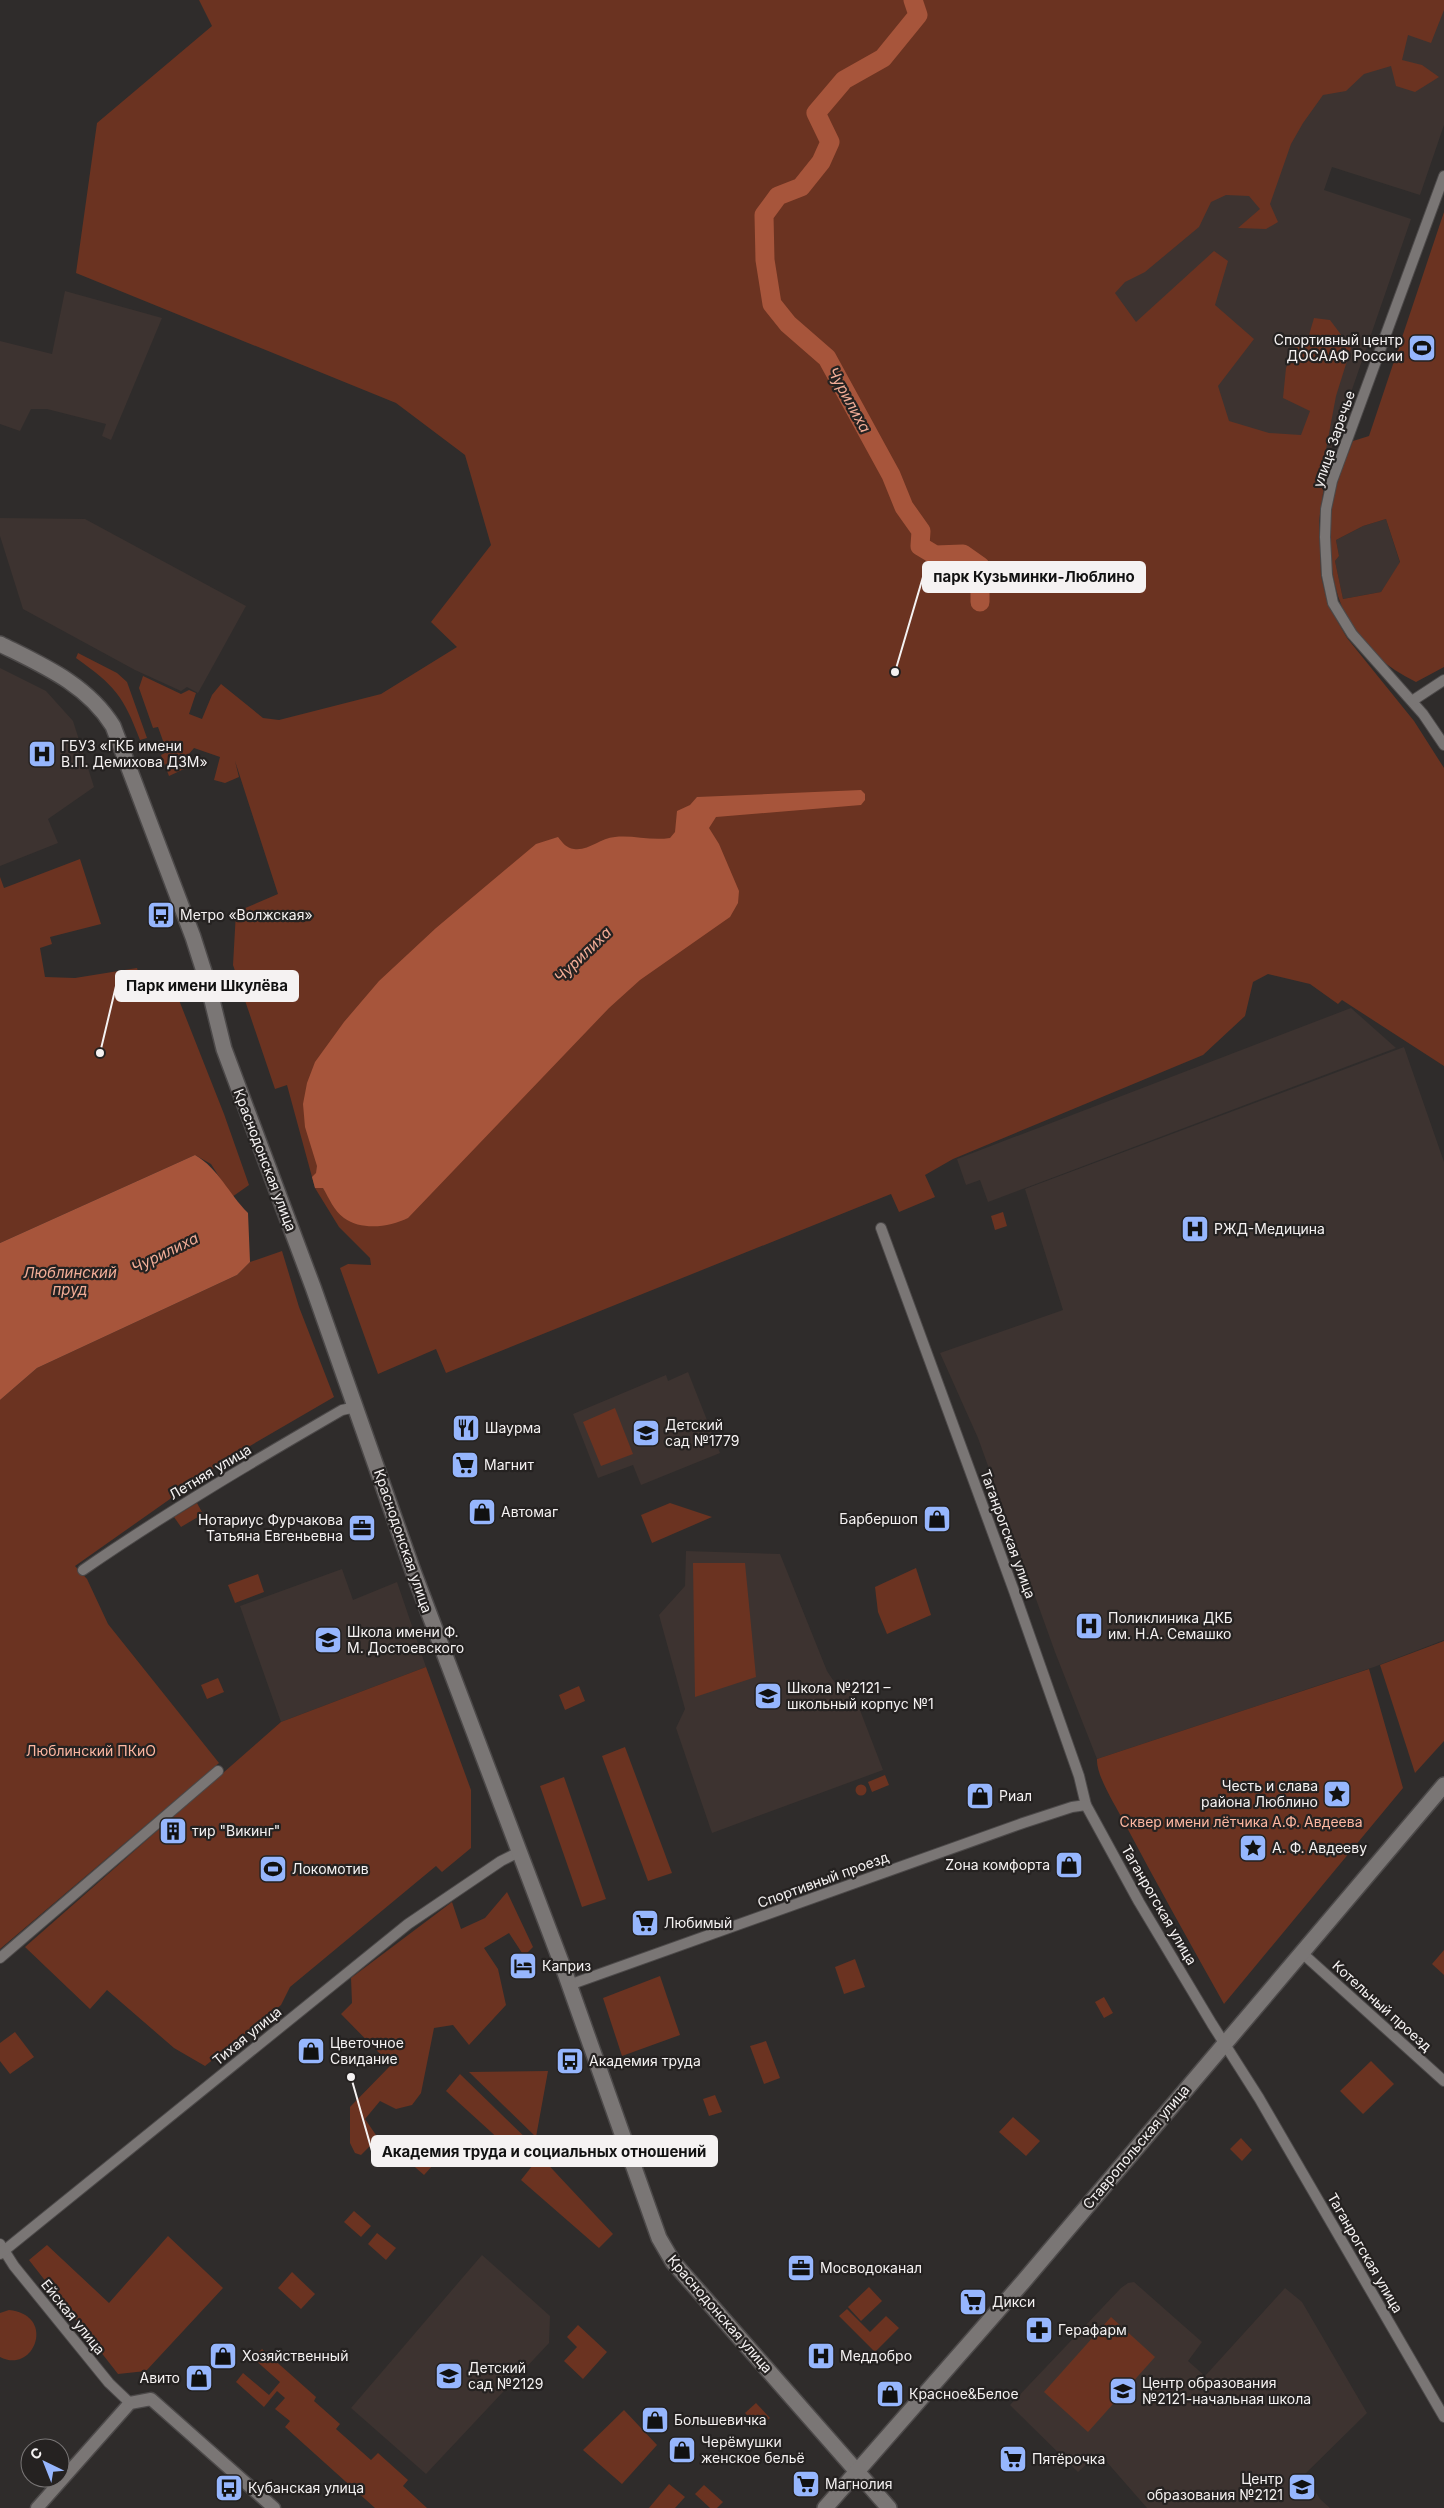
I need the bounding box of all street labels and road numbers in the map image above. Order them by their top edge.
street label: улица Заречье [1309,388,1358,489]
street label: Краснодонская улица [230,1086,300,1233]
street label: Летняя улица [166,1440,254,1503]
street label: Краснодонская улица [371,1467,436,1615]
street label: Таганрогская улица [977,1467,1040,1601]
street label: Таганрогская улица [1118,1842,1201,1968]
street label: Спортивный проезд [755,1848,891,1911]
street label: Котельный проезд [1329,1957,1436,2055]
street label: Тихая улица [209,2003,284,2068]
street label: Ставропольская улица [1079,2081,1193,2212]
street label: Таганрогская улица [1324,2190,1407,2316]
street label: Краснодонская улица [664,2251,776,2376]
street label: Ейская улица [38,2276,109,2358]

